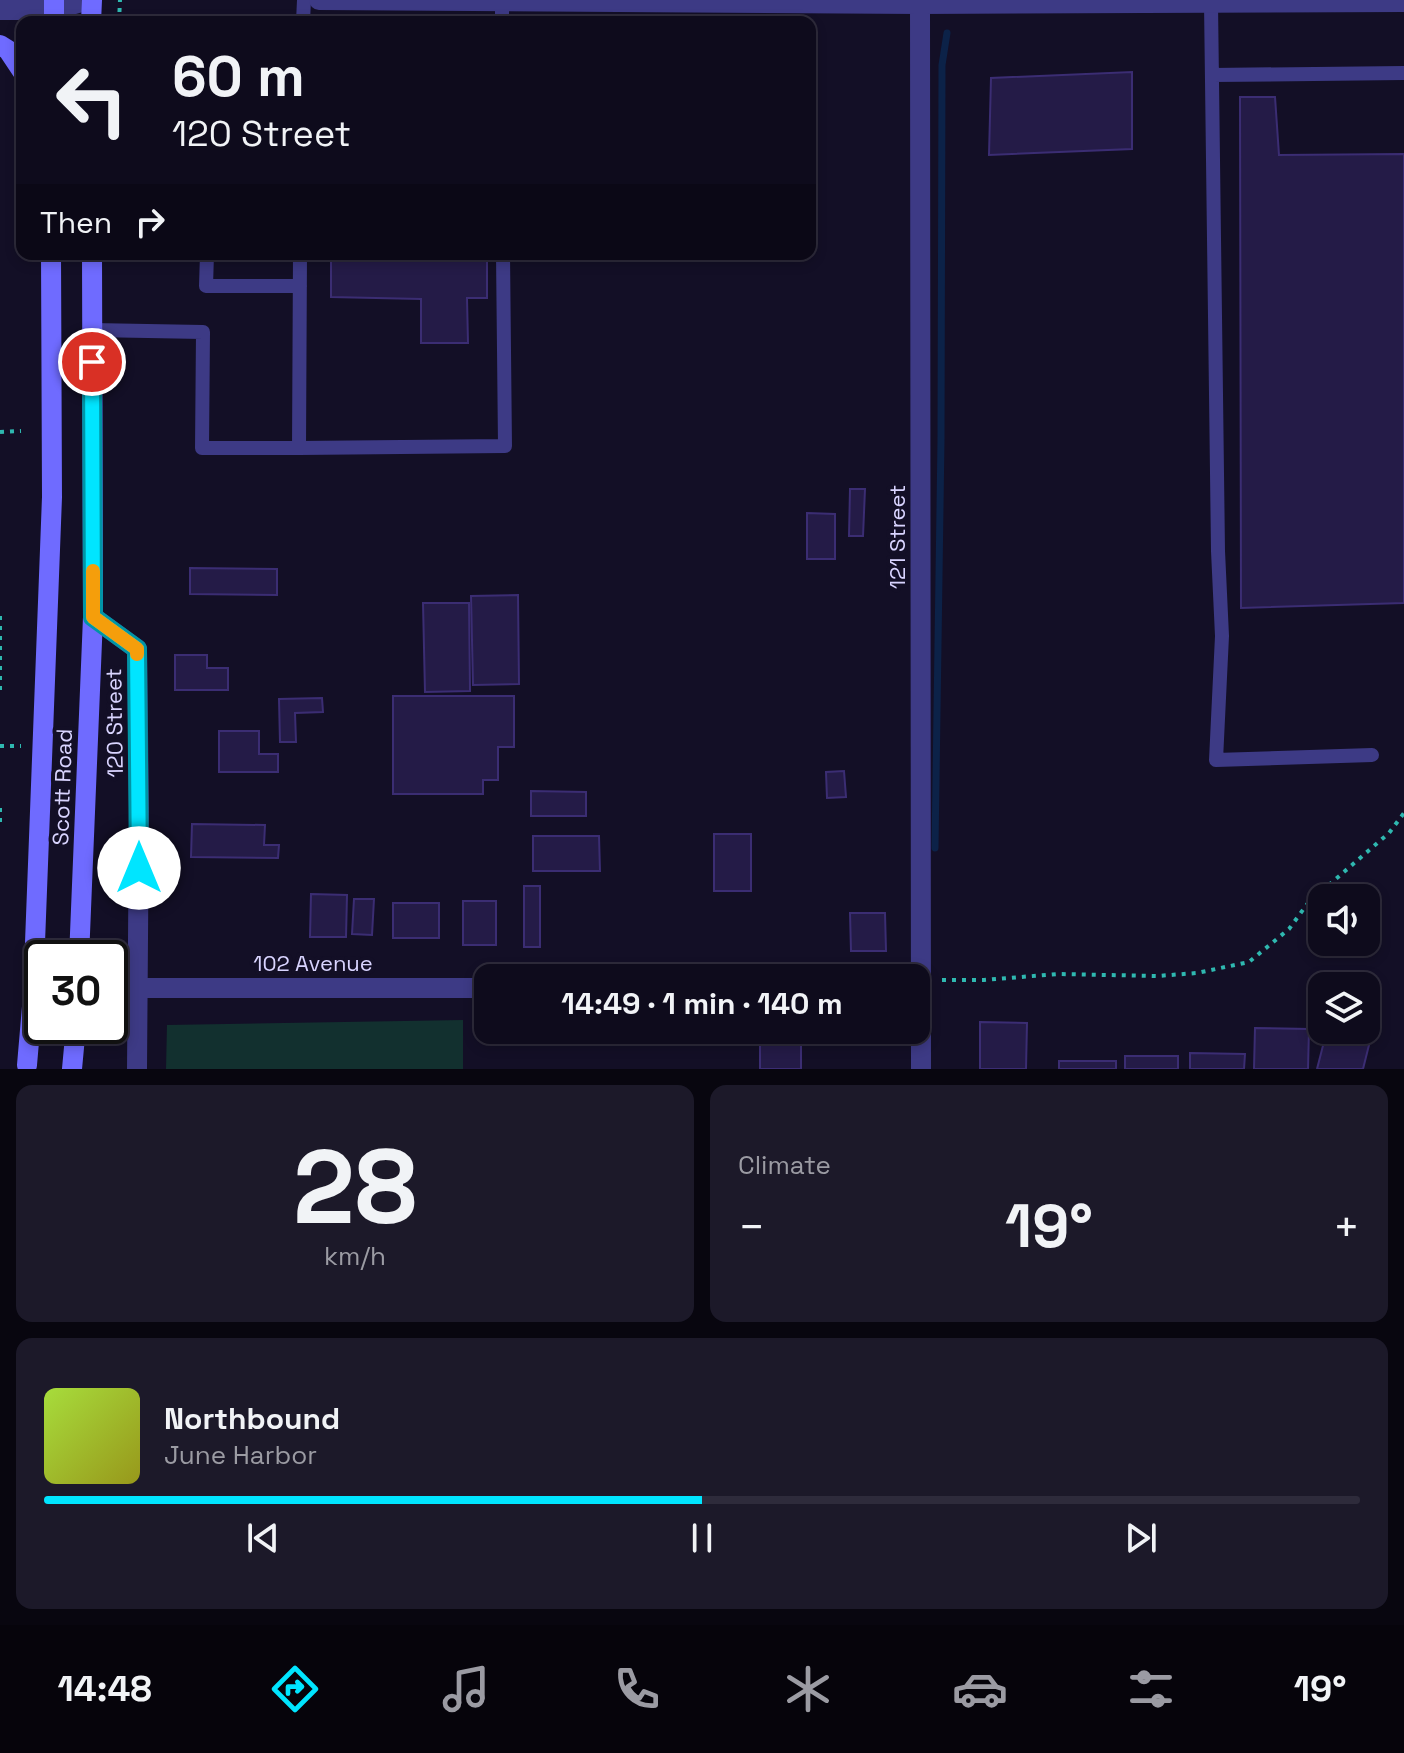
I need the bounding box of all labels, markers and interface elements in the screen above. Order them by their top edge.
text: 60 m [172,41,305,112]
icon: left [40,48,144,152]
text: 120 Street [172,111,351,157]
icon: right [128,200,172,244]
text: Then [40,203,112,242]
pin [58,328,126,396]
icon: arrive [70,340,114,384]
street label: 121 Street [883,485,911,589]
street label: 120 Street [99,668,129,778]
street label: Scott Road [46,728,78,846]
position arrow [97,826,181,910]
map controls [1308,884,1380,1044]
button: sound [1308,884,1380,956]
speed limit sign: 30 [24,940,128,1044]
street label: 102 Avenue [253,949,373,977]
button: layers [1308,972,1380,1044]
text: 14:49 · 1 min · 140 m [561,984,843,1023]
text: 28 [293,1121,417,1253]
text: Climate [738,1148,831,1182]
text: 19° [1005,1188,1093,1265]
text: − [738,1199,765,1255]
text: + [1333,1199,1360,1255]
text: km/h [324,1239,386,1273]
text: Northbound [164,1399,340,1438]
text: June Harbor [164,1438,317,1472]
icon: previous [241,1516,285,1560]
icon: pause [680,1516,724,1560]
icon: next [1119,1516,1163,1560]
icon: directions [267,1661,323,1717]
icon: music [438,1661,494,1717]
icon: phone [609,1661,665,1717]
icon: climate [780,1661,836,1717]
icon: car [952,1661,1008,1717]
icon: filters [1123,1661,1179,1717]
text: 14:48 [58,1666,152,1712]
text: 19° [1294,1666,1346,1712]

